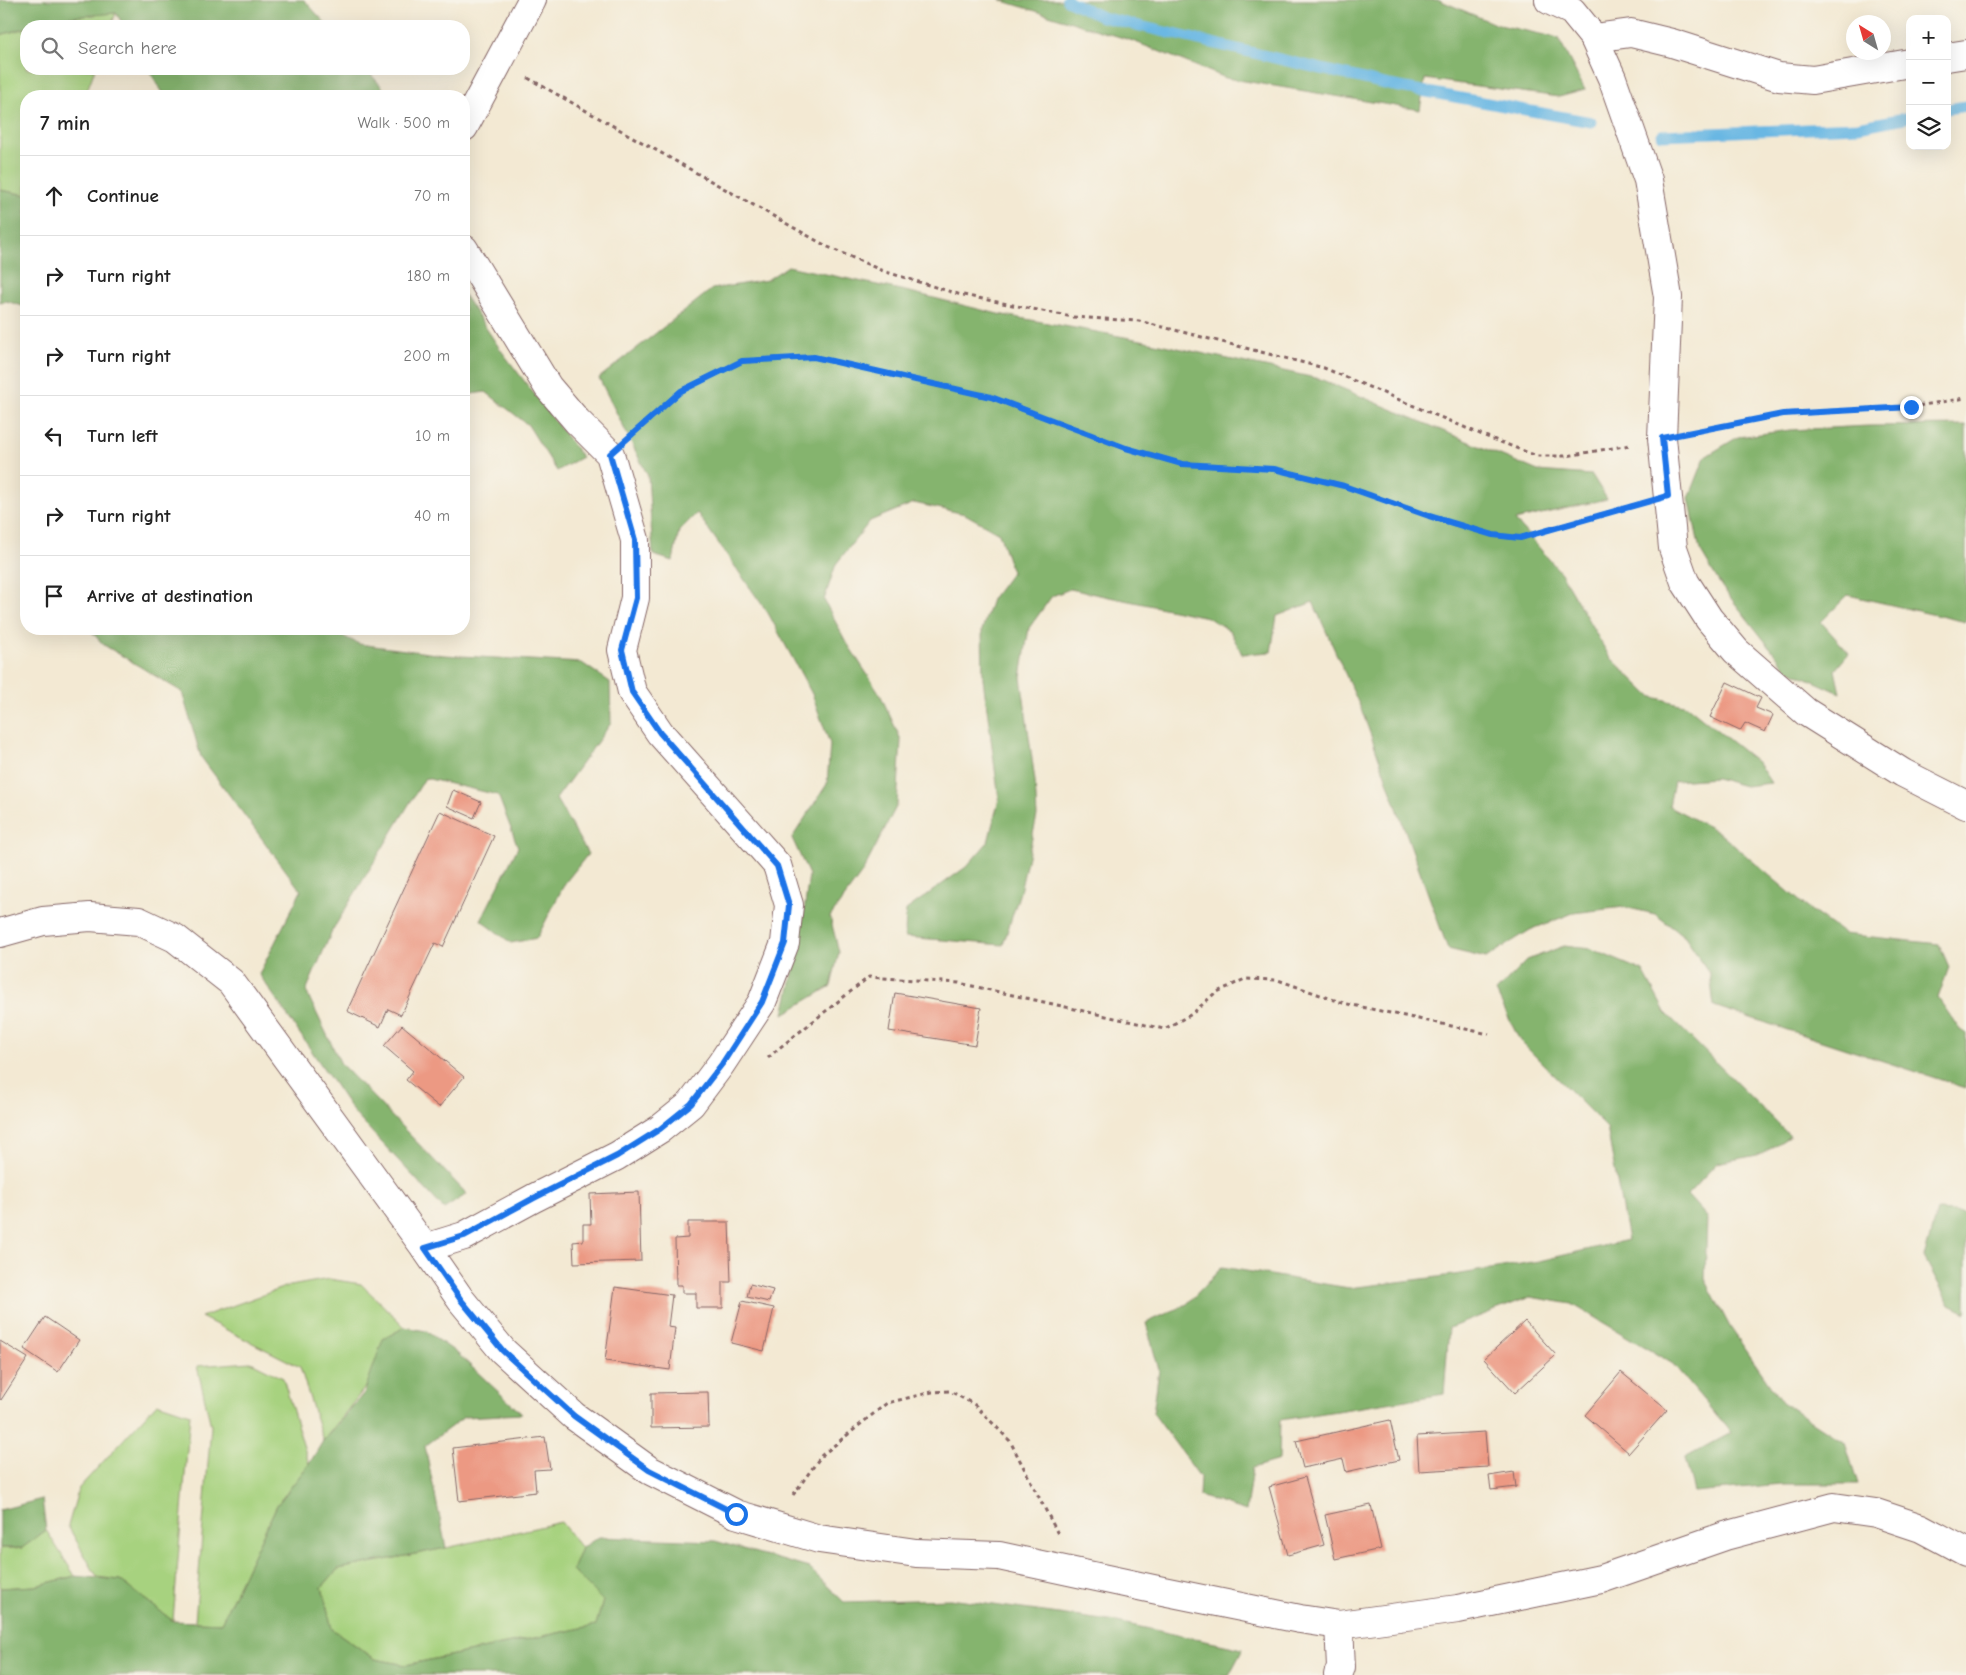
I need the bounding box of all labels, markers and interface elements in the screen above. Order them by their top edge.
north arrow [1846,15,1891,60]
map controls [1906,15,1951,150]
button: + [1906,15,1951,60]
search box [20,20,470,75]
icon: search [38,34,66,62]
text: Search here [78,37,177,59]
button: − [1906,60,1951,105]
button: layers [1906,105,1951,150]
text: 7 min [40,111,90,135]
text: Walk · 500 m [357,114,450,132]
icon: ahead [40,182,68,210]
text: Continue [87,185,159,207]
text: 70 m [414,187,450,205]
icon: right [40,262,68,290]
text: Turn right [87,265,171,287]
text: 180 m [407,267,450,285]
icon: right [40,342,68,370]
text: Turn right [87,345,171,367]
text: 200 m [404,347,450,365]
route end [1900,396,1923,419]
icon: left [40,422,68,450]
text: Turn left [87,425,158,447]
text: 10 m [415,427,450,445]
icon: right [40,502,68,530]
text: Turn right [87,505,171,527]
text: 40 m [414,507,450,525]
icon: arrive [40,582,68,610]
text: Arrive at destination [87,585,253,607]
route start [725,1503,748,1526]

